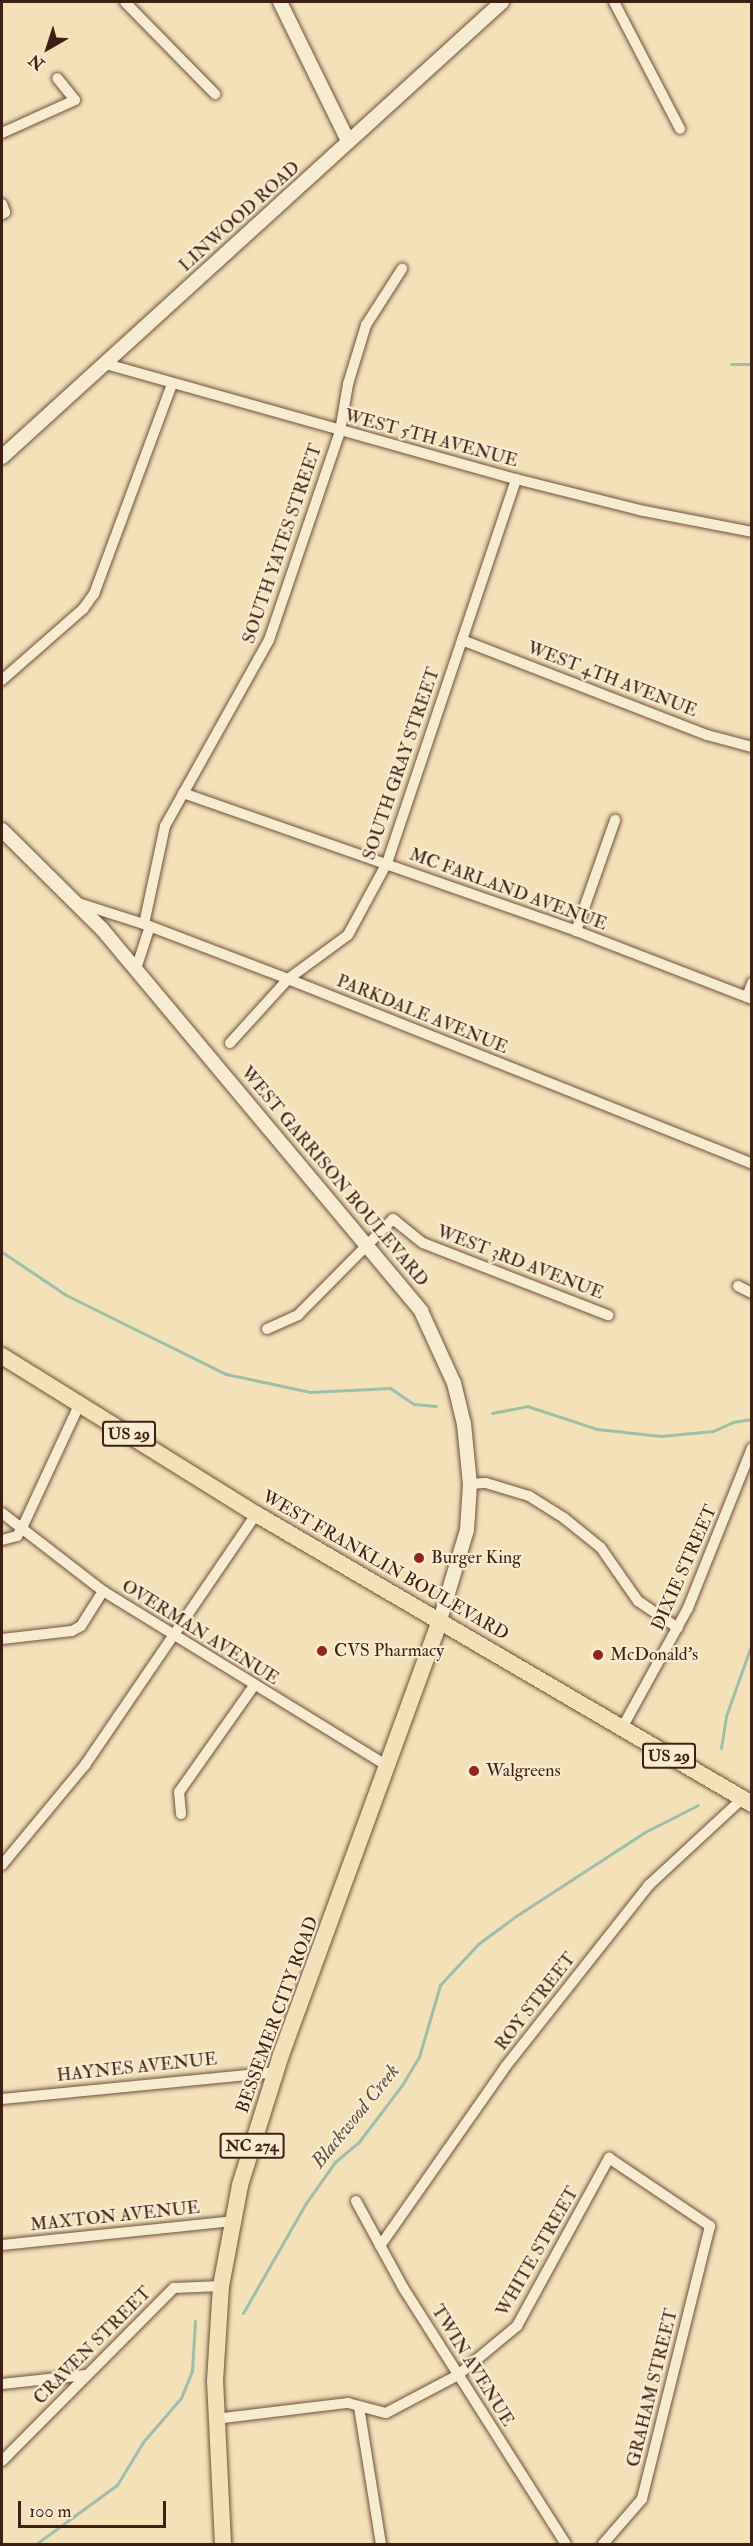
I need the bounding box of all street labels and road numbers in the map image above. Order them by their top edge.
street label: LINWOOD ROAD [175,157,305,277]
street label: WEST 5TH AVENUE [342,405,520,473]
street label: SOUTH YATES STREET [239,441,327,647]
street label: WEST 4TH AVENUE [524,638,700,722]
street label: SOUTH GRAY STREET [359,665,445,863]
street label: MC FARLAND AVENUE [406,844,610,936]
street label: PARKDALE AVENUE [333,971,511,1059]
street label: WEST GARRISON BOULEVARD [236,1063,432,1291]
street label: WEST 3RD AVENUE [434,1221,606,1305]
road number: US 29 [102,1421,156,1447]
street label: WEST FRANKLIN BOULEVARD [258,1486,512,1646]
street label: DIXIE STREET [648,1502,722,1634]
street label: OVERMAN AVENUE [117,1576,283,1690]
road number: US 29 [642,1743,696,1769]
street label: BESSEMER CITY ROAD [232,1914,324,2116]
street label: ROY STREET [491,1949,581,2055]
street label: HAYNES AVENUE [56,2049,218,2087]
road number: NC 274 [219,2133,285,2159]
street label: WHITE STREET [492,2183,584,2321]
street label: MAXTON AVENUE [29,2197,201,2237]
street label: CRAVEN STREET [30,2283,156,2409]
street label: TWIN AVENUE [426,2301,518,2431]
street label: GRAHAM STREET [623,2307,683,2469]

